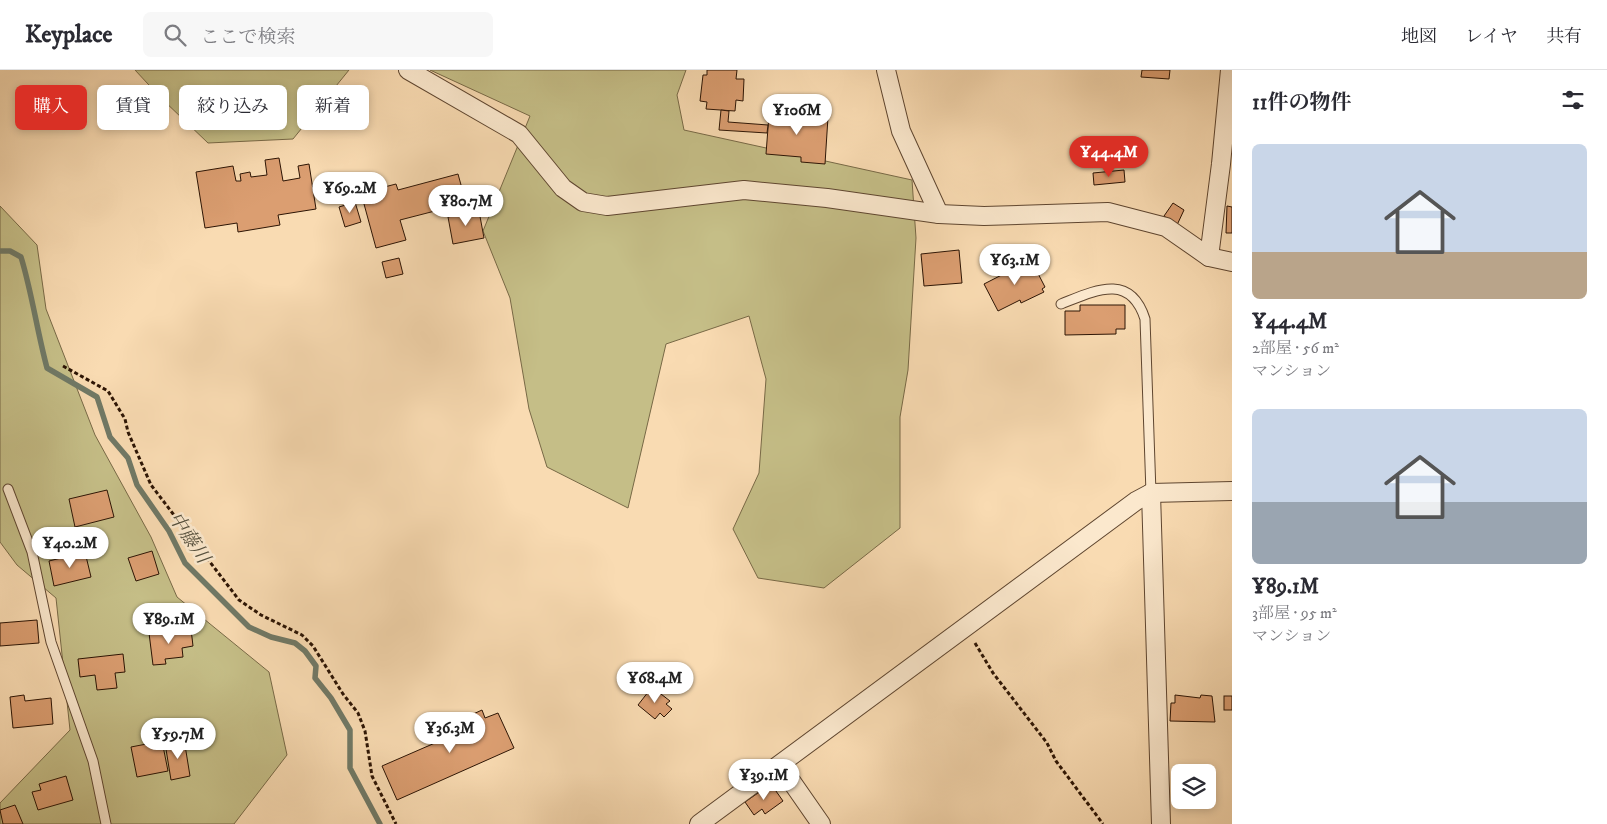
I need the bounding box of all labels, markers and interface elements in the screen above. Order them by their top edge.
search box [143,12,493,57]
text: Keyplace [25,20,113,50]
icon: search [161,21,189,49]
text: ここで検索 [201,26,296,49]
text: 地図 [1401,26,1437,48]
text: レイヤ [1465,26,1518,48]
text: 共有 [1546,26,1582,48]
chip: 購入 [15,85,87,130]
chip: 賃貸 [97,85,169,130]
chip: 絞り込み [179,85,287,130]
chip: 新着 [297,85,369,130]
icon: filters [1559,86,1587,114]
text: 11件の物件 [1252,90,1351,116]
pin: ¥106M [762,93,832,136]
text: ¥106M [773,100,821,120]
pin: ¥44.4M [1068,136,1150,178]
text: ¥44.4M [1080,142,1138,162]
pin: ¥69.2M [309,172,391,214]
icon: home [1375,177,1465,267]
text: ¥69.2M [323,178,377,198]
pin: ¥80.7M [425,184,507,227]
text: ¥80.7M [439,191,493,211]
pin: ¥63.1M [974,244,1056,286]
text: ¥63.1M [990,250,1040,270]
text: ¥44.4M [1252,309,1327,335]
text: 2部屋 · 56 m² [1252,338,1339,358]
text: マンション [1252,361,1331,381]
icon: home [1375,442,1465,532]
water label: 中藤川 [163,508,215,570]
pin: ¥40.2M [29,526,111,569]
text: ¥40.2M [43,533,97,553]
text: ¥89.1M [1252,574,1319,600]
pin: ¥89.1M [128,602,210,645]
text: 3部屋 · 95 m² [1252,603,1337,623]
text: ¥89.1M [143,609,195,629]
text: マンション [1252,626,1331,646]
pin: ¥68.4M [614,662,696,704]
text: ¥68.4M [628,668,682,688]
pin: ¥36.3M [409,712,491,754]
pin: ¥59.7M [137,718,219,760]
text: ¥36.3M [425,718,475,738]
text: ¥59.7M [152,724,204,744]
pin: ¥39.1M [723,758,805,801]
map controls [1171,764,1216,809]
button: layers [1171,764,1216,809]
text: ¥39.1M [740,765,788,785]

